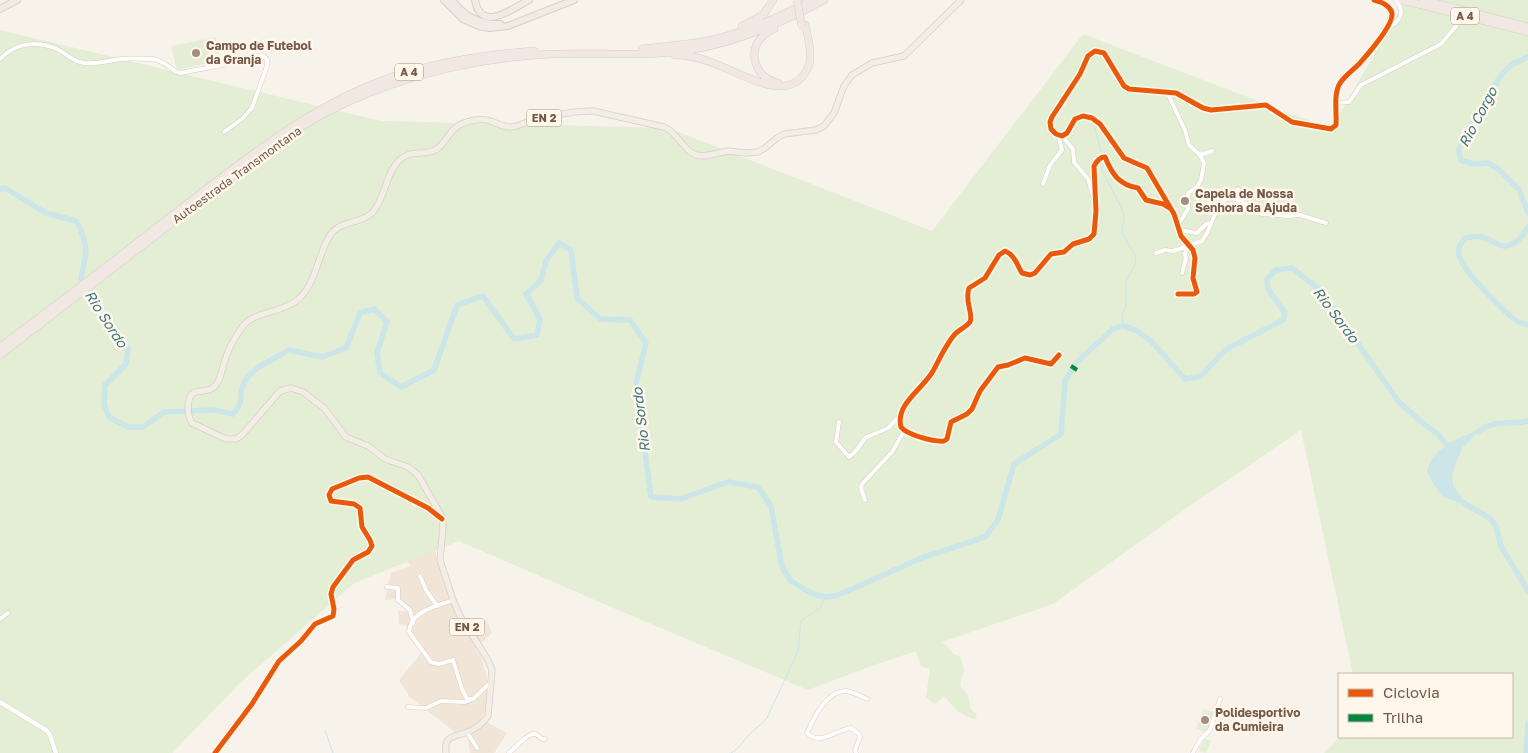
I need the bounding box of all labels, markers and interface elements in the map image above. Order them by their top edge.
road number: A 4 [1451,8,1479,24]
place label: Campo de Futebol da Granja [206,38,312,67]
marker: Campo de Futebol da Granja [190,47,202,59]
road number: A 4 [395,64,423,80]
water label: Rio Corgo [1455,82,1501,150]
road number: EN 2 [526,110,562,126]
street label: Autoestrada Transmontana [169,123,304,226]
place label: Capela de Nossa Senhora da Ajuda [1195,186,1297,215]
marker: Capela de Nossa Senhora da Ajuda [1179,195,1191,207]
water label: Rio Sordo [1310,284,1364,347]
water label: Rio Sordo [82,287,132,352]
water label: Rio Sordo [628,385,653,453]
road number: EN 2 [450,618,484,636]
legend [1338,673,1513,738]
text: Ciclovia [1383,683,1440,701]
place label: Polidesportivo da Cumieira [1215,705,1300,734]
text: Trilha [1383,708,1423,726]
marker: Polidesportivo da Cumieira [1199,714,1211,726]

